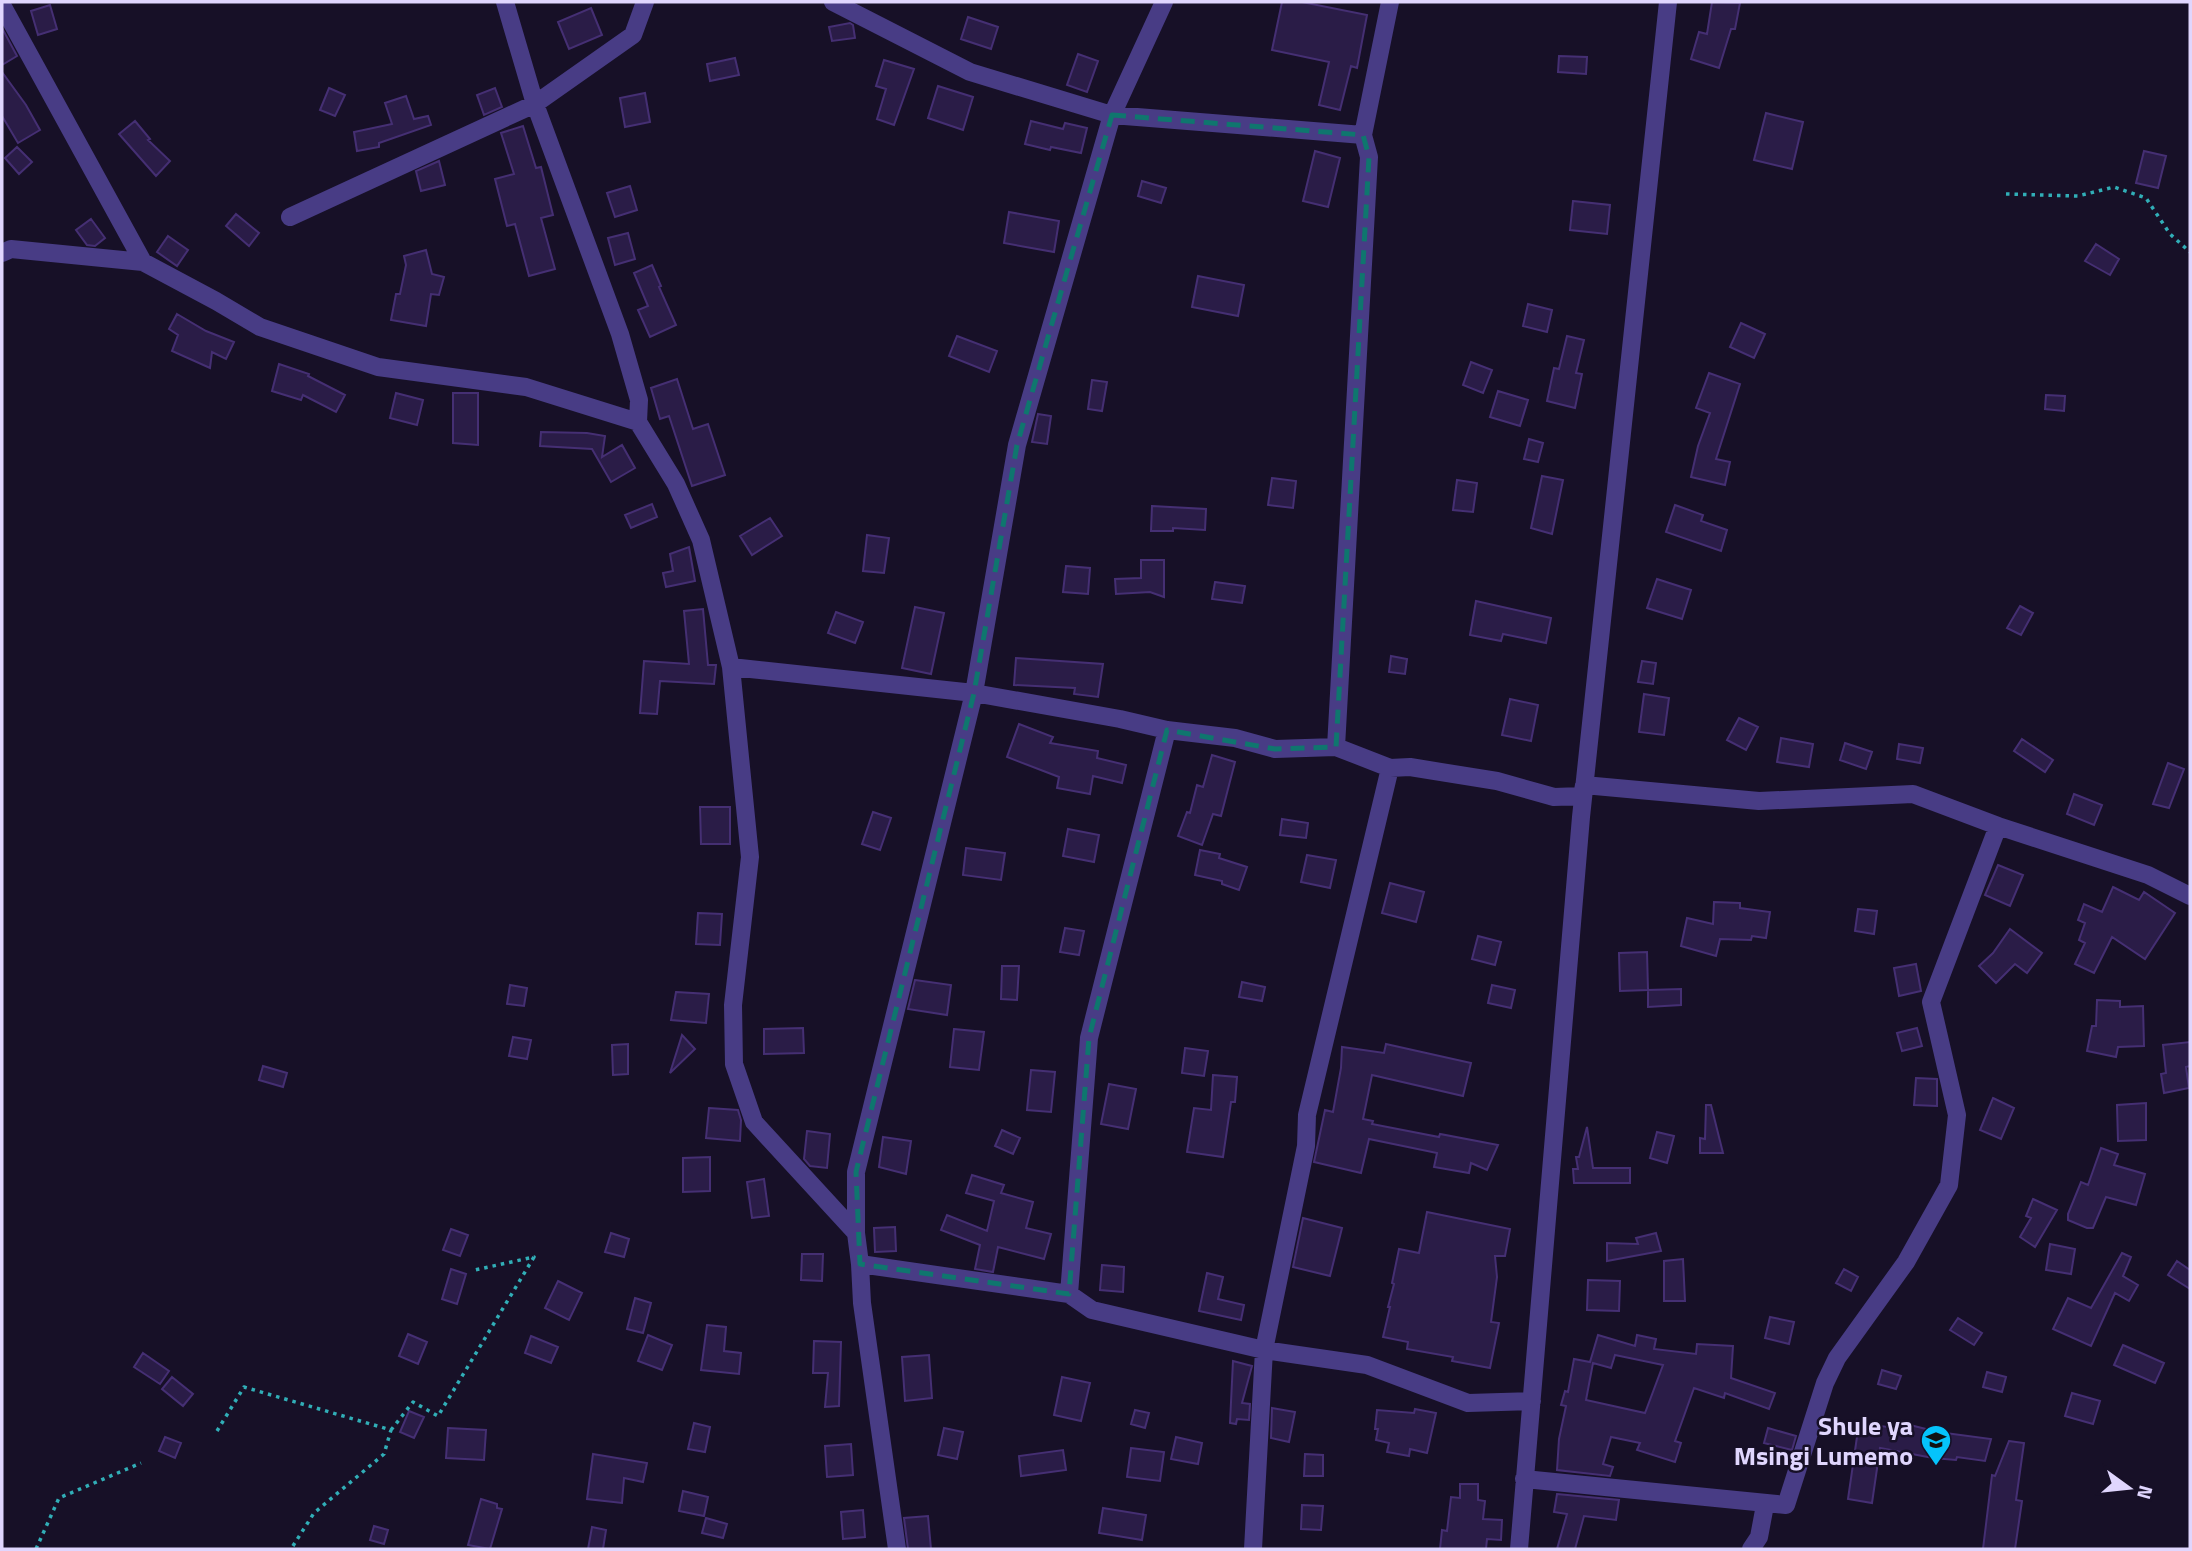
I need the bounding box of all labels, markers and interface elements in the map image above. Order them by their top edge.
place label: Shule ya Msingi Lumemo [1734,1406,1913,1475]
school or university icon: Shule ya Msingi Lumemo [1919,1423,1953,1467]
north arrow [2094,1453,2164,1523]
text: N [2130,1482,2162,1503]

